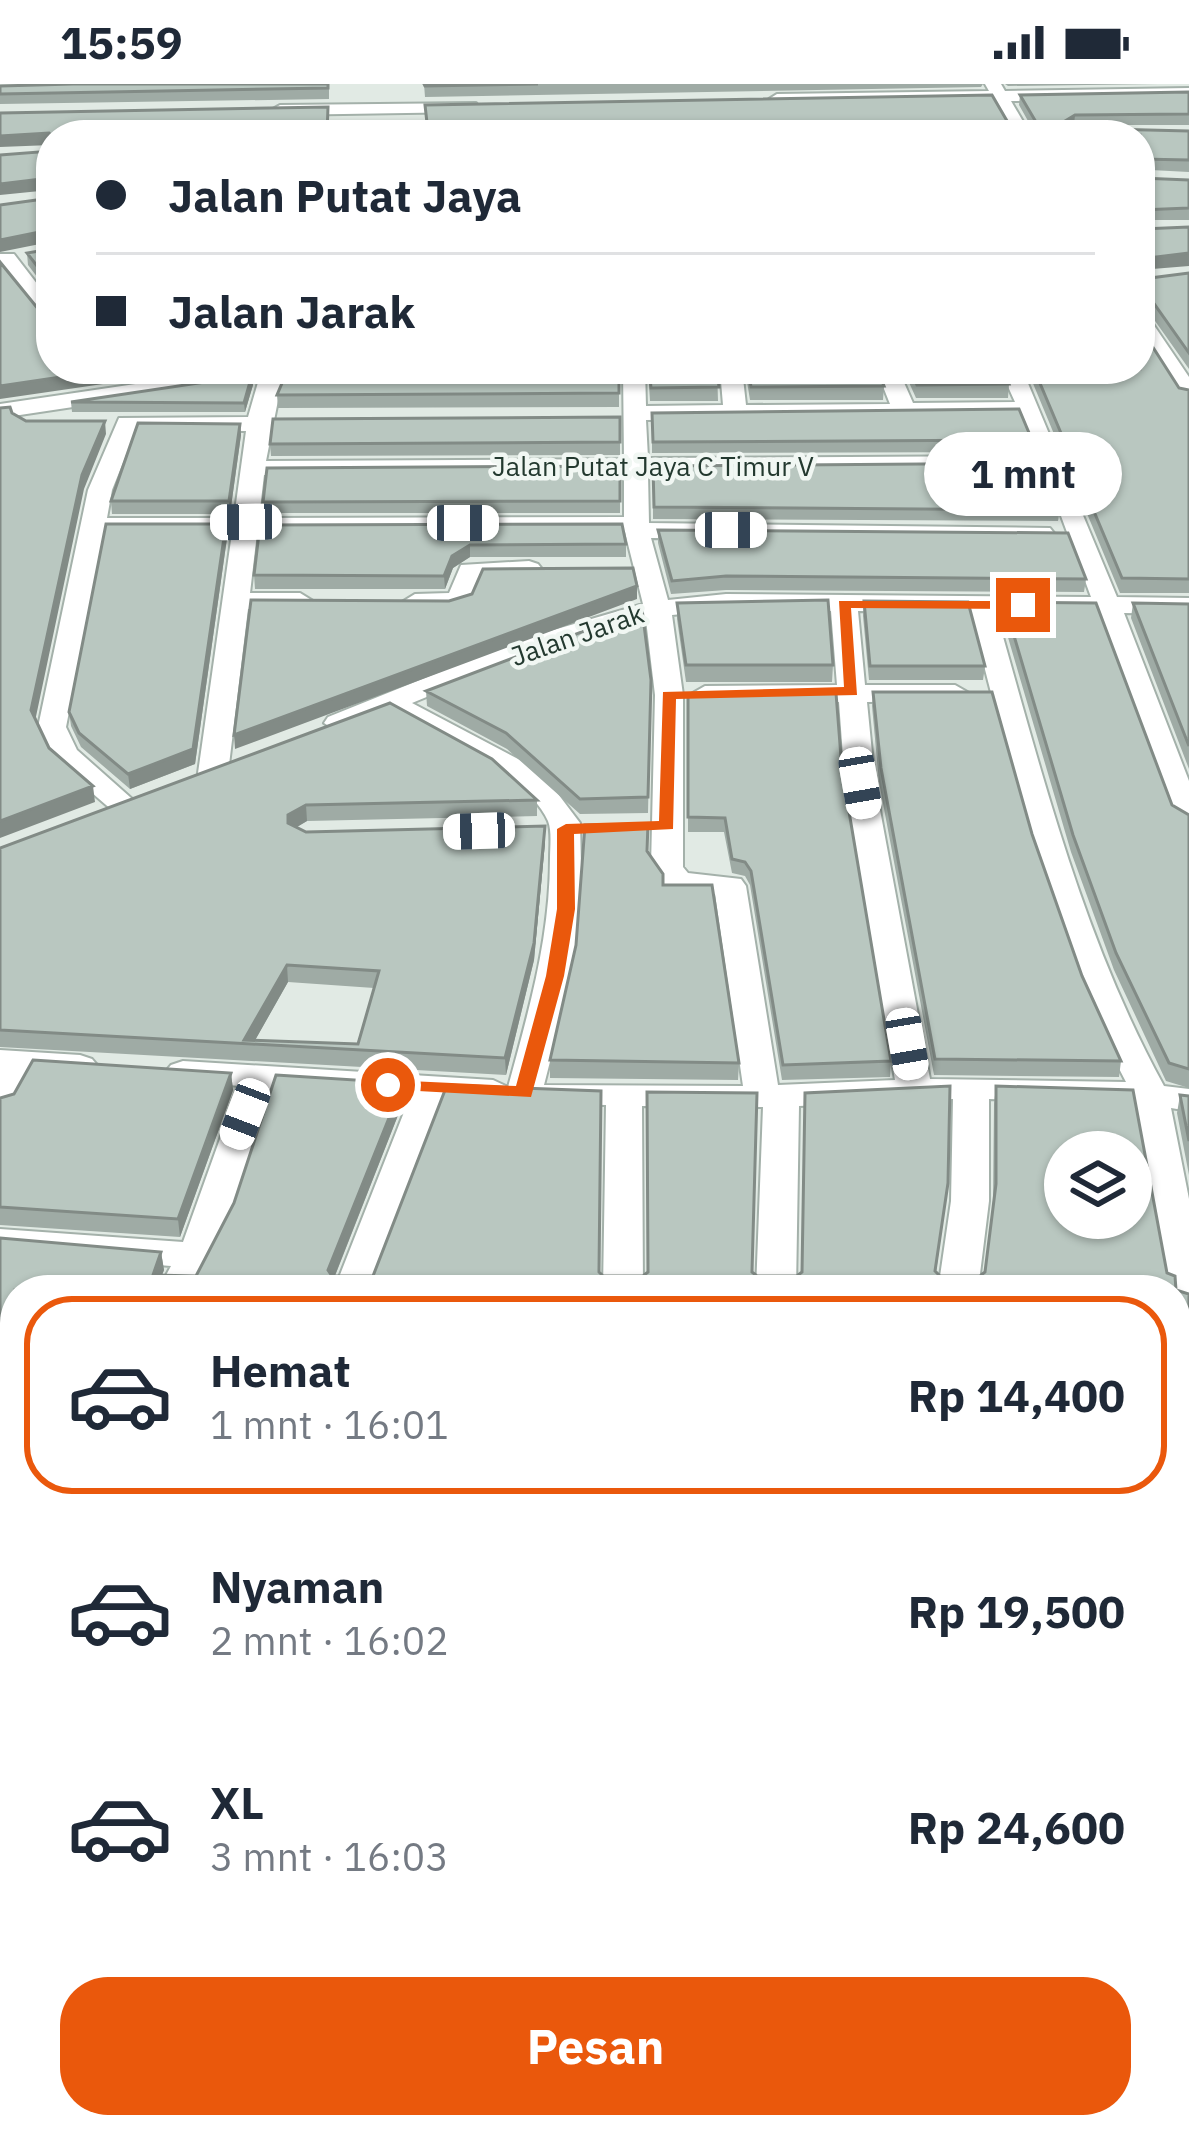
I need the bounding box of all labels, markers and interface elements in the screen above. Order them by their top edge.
text: 15:59 [60,13,183,71]
text: Jalan Putat Jaya [168,166,522,224]
text: Jalan Jarak [168,282,415,340]
callout: 1 mnt [924,431,1122,515]
street label: Jalan Putat Jaya C Timur V [492,448,814,483]
text: 1 mnt [970,448,1076,499]
car [210,503,282,541]
car [427,505,499,541]
car [695,512,767,548]
route end [996,578,1050,632]
street label: Jalan Jarak [506,595,648,673]
car [836,744,884,822]
car [442,812,516,850]
car [883,1005,931,1083]
route start [361,1058,415,1112]
car [215,1074,275,1154]
map controls [1044,1131,1152,1239]
button: layers [1044,1131,1152,1239]
icon: car [66,1341,174,1449]
text: Hemat [210,1341,351,1399]
text: Rp 14,400 [908,1366,1125,1424]
text: 1 mnt · 16:01 [210,1399,449,1450]
icon: car [66,1557,174,1665]
text: Nyaman [210,1557,384,1615]
text: Rp 19,500 [908,1582,1125,1640]
text: 2 mnt · 16:02 [210,1615,449,1666]
icon: car [66,1773,174,1881]
text: XL [210,1773,264,1831]
text: Rp 24,600 [908,1798,1125,1856]
text: 3 mnt · 16:03 [210,1831,449,1882]
button: Pesan [60,1977,1131,2115]

